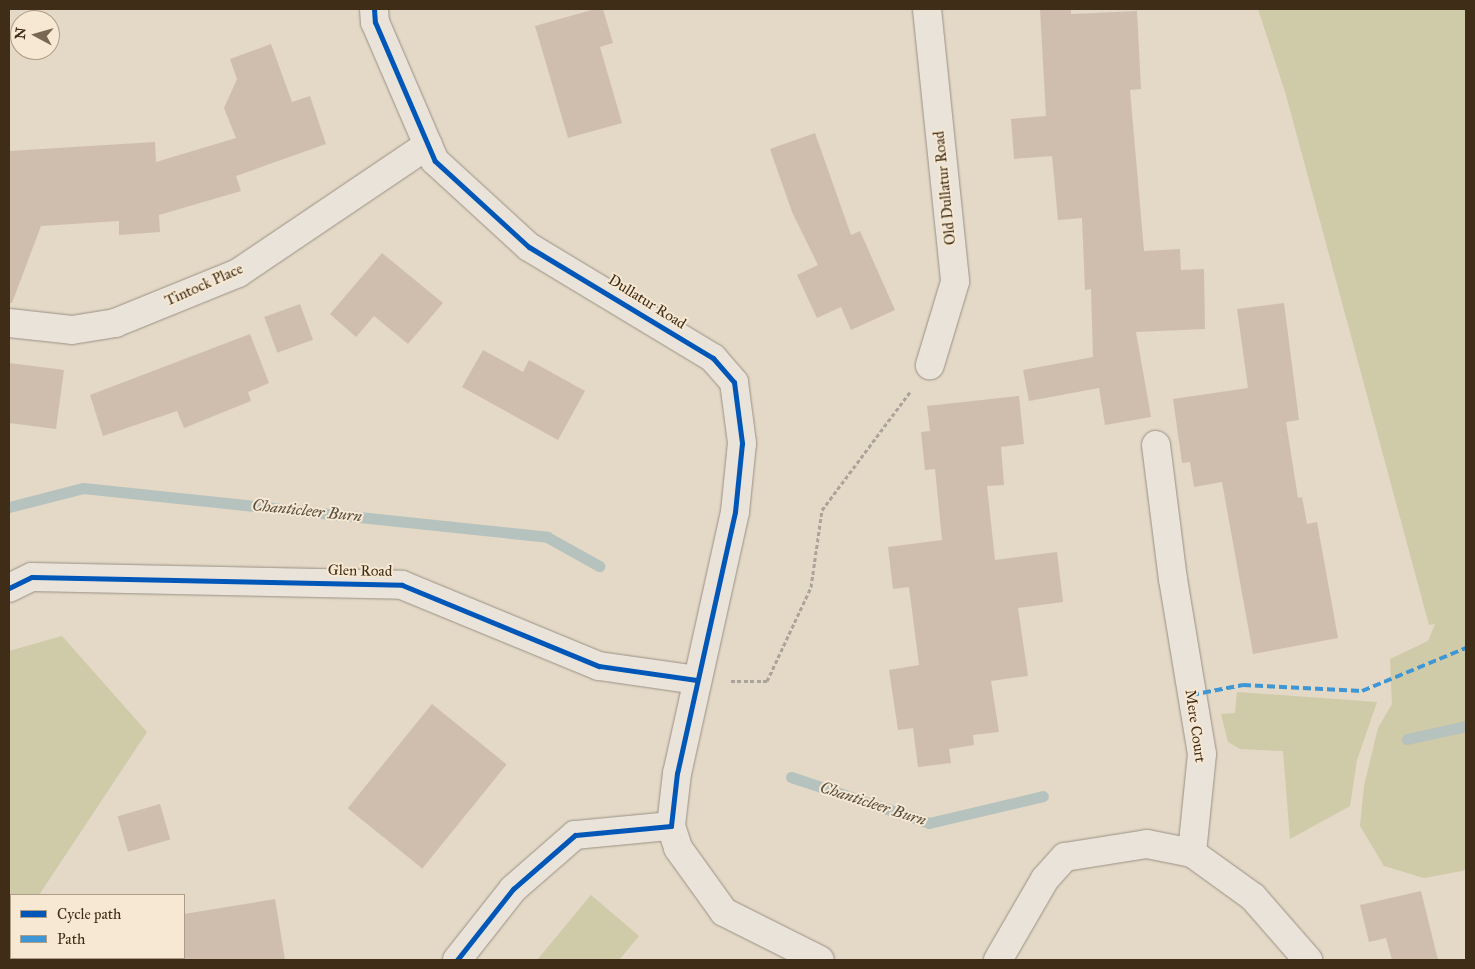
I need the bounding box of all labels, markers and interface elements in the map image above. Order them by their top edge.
north arrow [10,10,60,60]
text: N [12,27,30,40]
street label: Old Dullatur Road [930,130,960,246]
street label: Tintock Place [162,260,246,310]
street label: Dullatur Road [605,271,689,333]
water label: Chanticleer Burn [251,496,363,526]
street label: Glen Road [328,561,392,581]
street label: Mere Court [1181,688,1209,764]
water label: Chanticleer Burn [818,778,928,830]
legend [10,894,185,959]
text: Cycle path [57,905,121,923]
text: Path [57,930,85,948]

